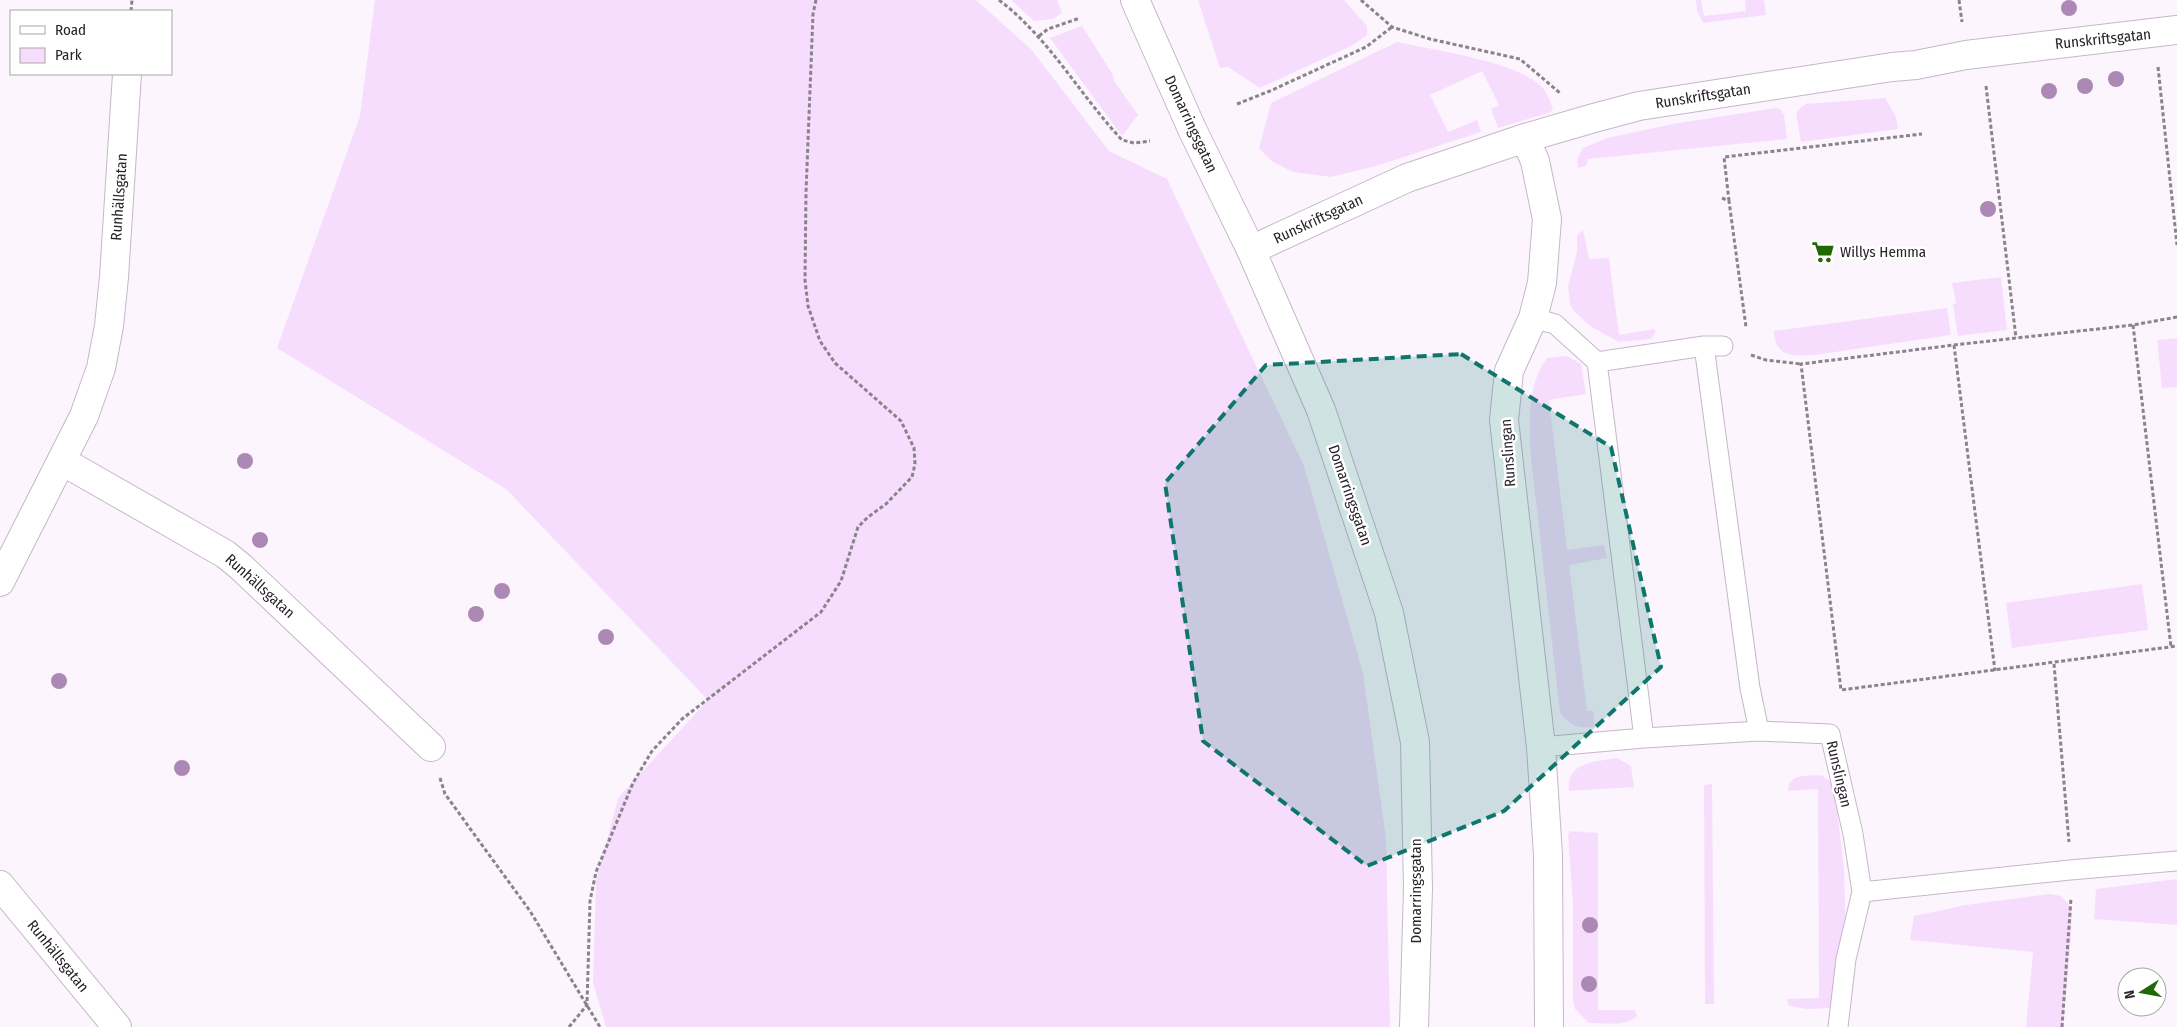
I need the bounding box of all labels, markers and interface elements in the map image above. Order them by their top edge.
legend [10,10,172,75]
text: Road [55,21,86,39]
street label: Runskriftsgatan [2054,25,2152,53]
text: Park [55,46,82,64]
street label: Domarringsgatan [1161,73,1221,175]
street label: Runskriftsgatan [1654,80,1752,112]
street label: Runhällsgatan [107,153,131,241]
street label: Runskriftsgatan [1271,190,1365,248]
supermarket icon: Willys Hemma [1810,239,1836,265]
place label: Willys Hemma [1840,243,1926,261]
street label: Runslingan [1497,418,1519,488]
street label: Domarringsgatan [1324,442,1376,548]
street label: Runhällsgatan [221,550,299,622]
street label: Runslingan [1823,739,1855,809]
street label: Domarringsgatan [1407,838,1425,944]
street label: Runhällsgatan [23,916,93,996]
north arrow [2117,967,2167,1017]
text: N [2121,989,2139,1000]

